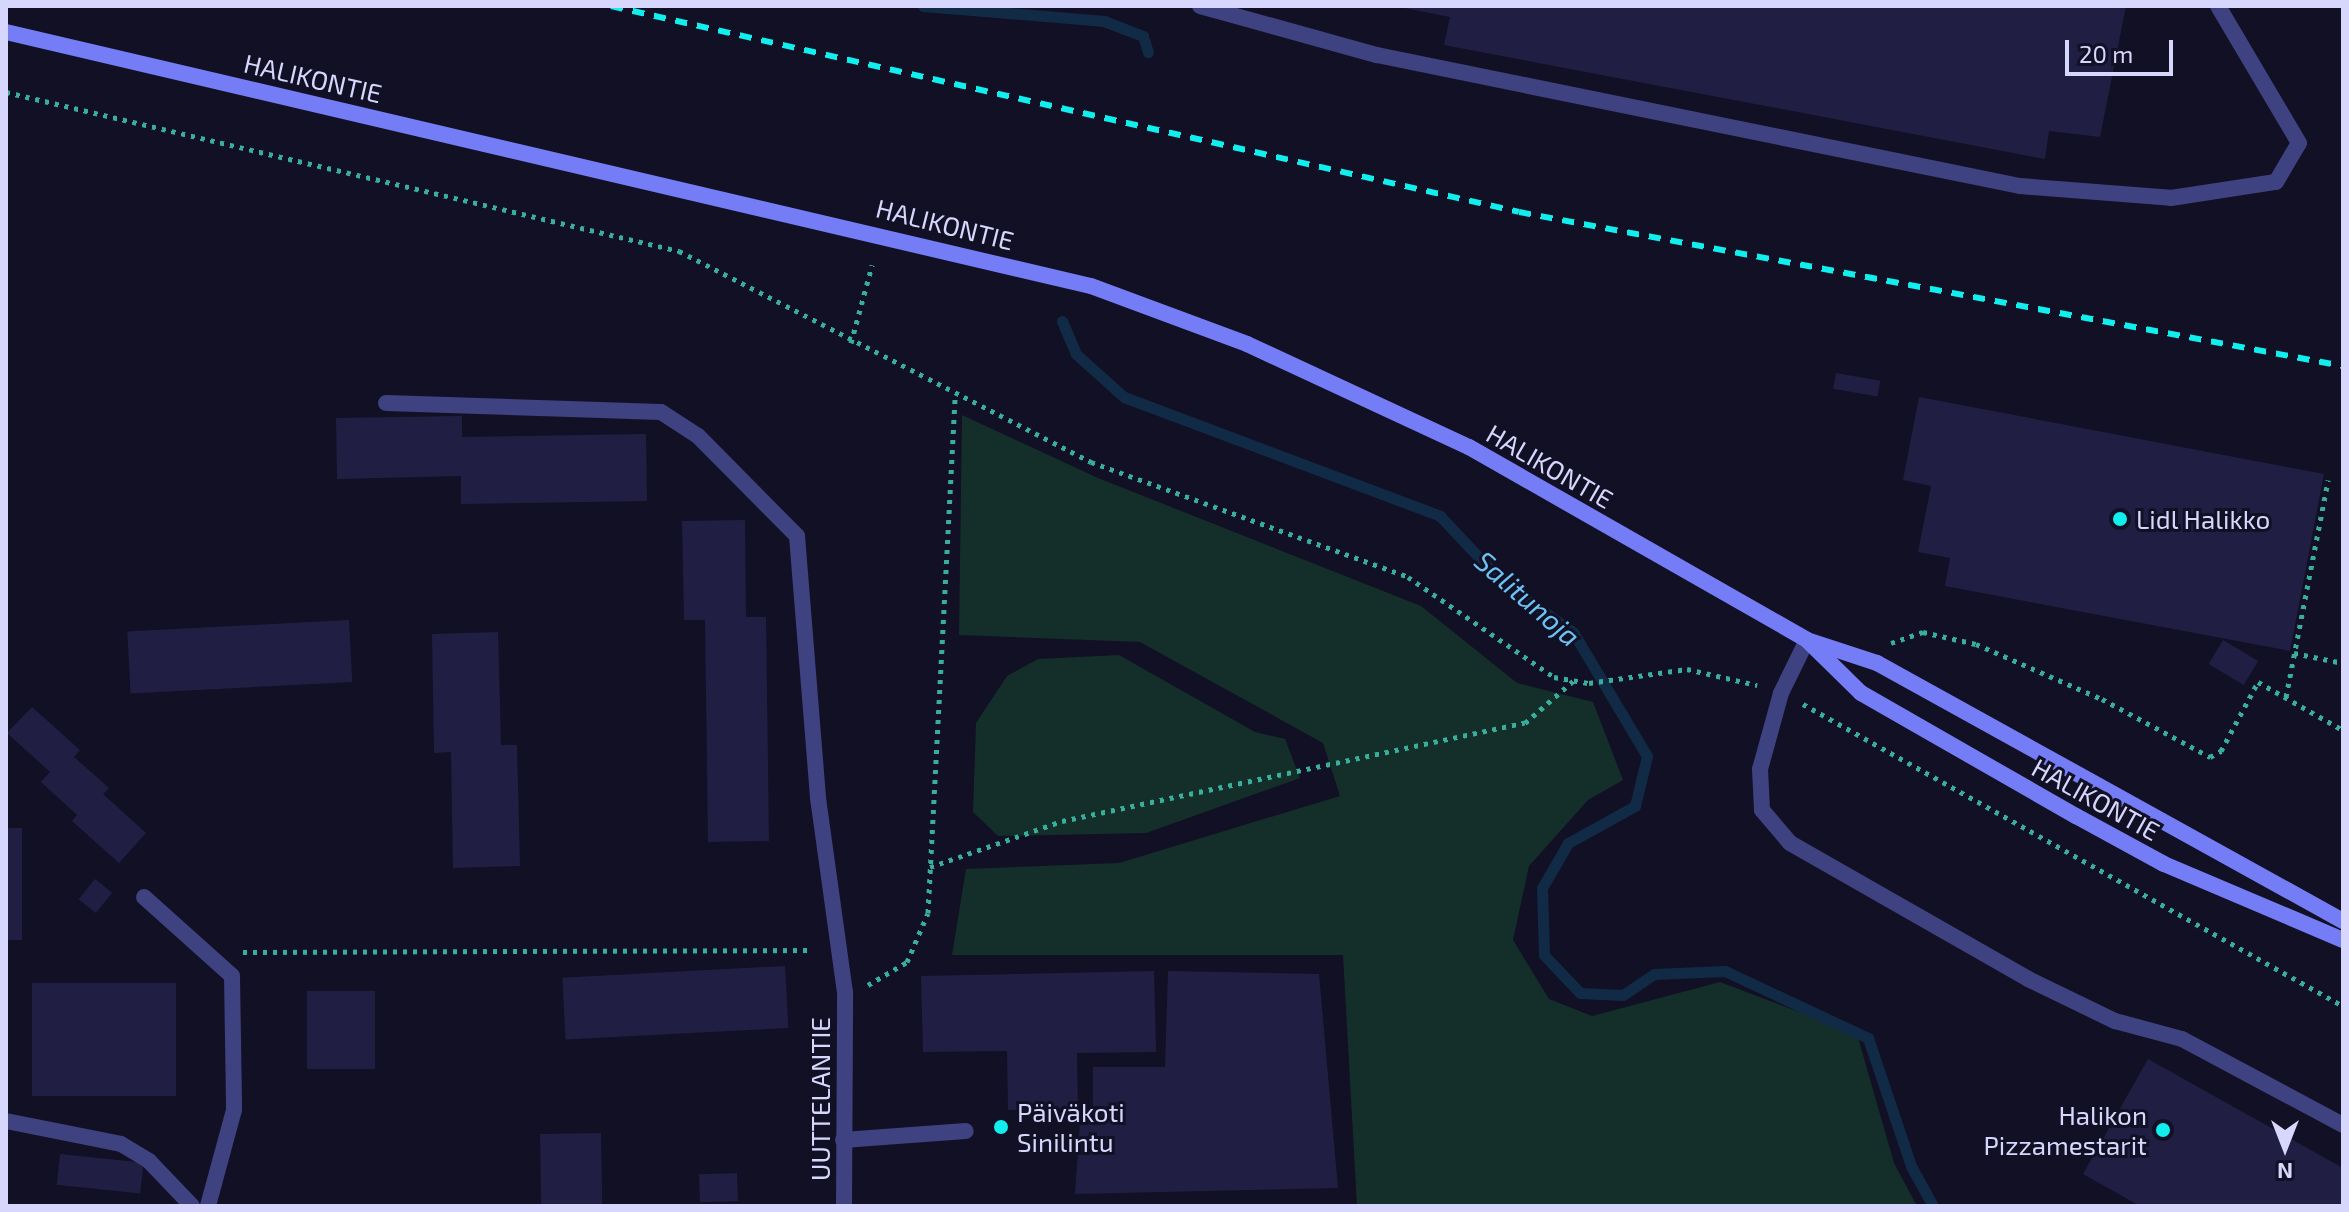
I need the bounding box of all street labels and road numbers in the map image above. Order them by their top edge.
street label: HALIKONTIE [241,47,385,109]
street label: HALIKONTIE [873,192,1017,256]
street label: HALIKONTIE [1481,417,1619,515]
street label: HALIKONTIE [2027,751,2165,847]
street label: UUTTELANTIE [804,1017,836,1181]

